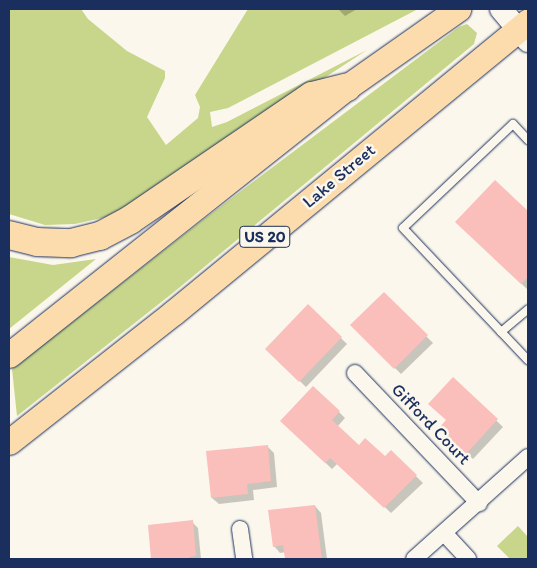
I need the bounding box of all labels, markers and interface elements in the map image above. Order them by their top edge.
street label: Lake Street [298,139,380,213]
road number: US 20 [239,223,291,250]
street label: Gifford Court [387,379,475,469]

